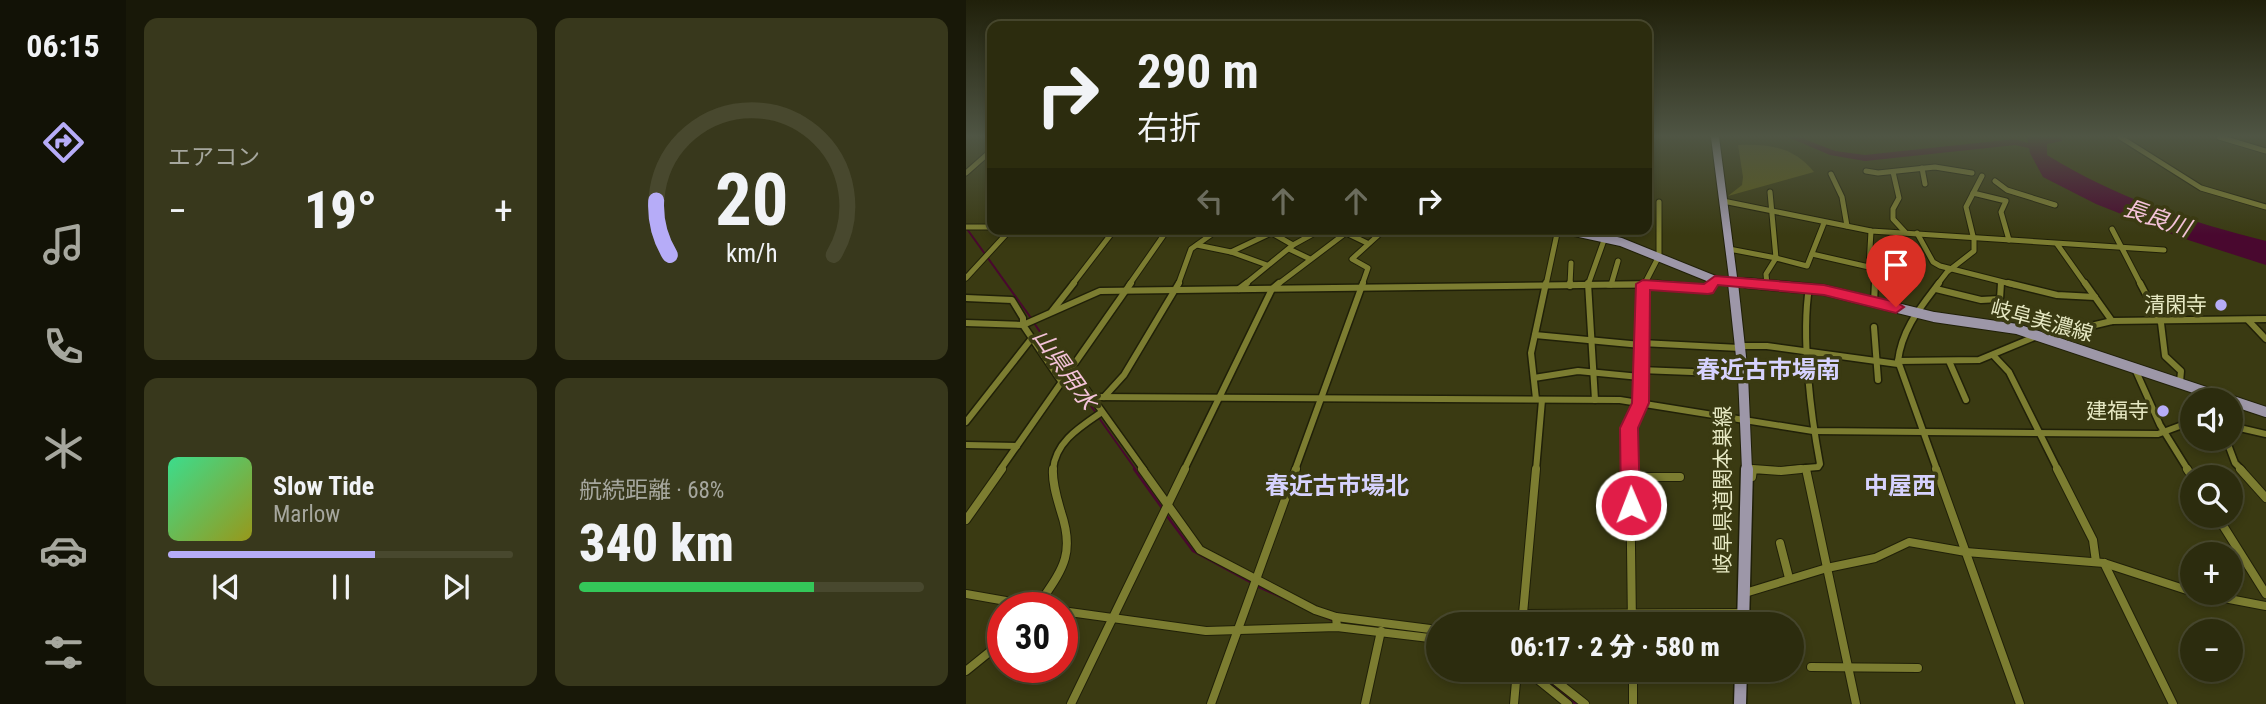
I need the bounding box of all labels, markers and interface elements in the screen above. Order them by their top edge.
text: 06:15 [26,27,100,65]
text: 290 m [1137,43,1259,100]
icon: right [1022,49,1113,140]
text: 右折 [1137,109,1201,147]
icon: directions [39,118,88,167]
text: エアコン [168,144,260,171]
text: 20 [715,157,788,243]
text: 19° [304,180,377,241]
icon: left [1191,182,1229,220]
icon: ahead [1264,182,1302,220]
icon: ahead [1337,182,1375,220]
icon: right [1410,182,1448,220]
text: − [168,189,187,233]
text: + [494,189,513,233]
water label: 長良川 [2120,194,2197,243]
icon: music [39,220,88,269]
pin [1866,235,1926,307]
text: km/h [726,239,777,268]
icon: arrive [1877,246,1915,284]
place label: 清閑寺 [2144,293,2207,317]
street label: 岐阜美濃線 [1988,296,2096,346]
marker: 清閑寺 [2213,297,2229,313]
icon: phone [39,322,88,371]
water label: 山県用水 [1027,324,1104,417]
district label: 春近古市場南 [1696,356,1840,384]
map controls [2180,388,2243,682]
button: sound [2180,388,2243,451]
place label: 建福寺 [2086,399,2149,423]
marker: 建福寺 [2155,403,2171,419]
street label: 岐阜県道関本巣線 [1711,406,1735,574]
icon: climate [39,424,88,473]
button: search [2180,465,2243,528]
position arrow [1594,468,1668,542]
text: Slow Tide [273,471,374,501]
district label: 春近古市場北 [1265,472,1409,500]
district label: 中屋西 [1864,472,1936,500]
text: 航続距離 · 68% [579,477,724,504]
text: Marlow [273,501,340,528]
text: 340 km [579,513,734,574]
icon: car [39,526,88,575]
button: + [2180,542,2243,605]
icon: previous [207,568,245,606]
icon: pause [322,568,360,606]
icon: next [437,568,475,606]
speed limit sign: 30 [987,592,1078,683]
button: − [2180,619,2243,682]
icon: filters [39,628,88,677]
text: 06:17 · 2 分 · 580 m [1510,632,1720,662]

